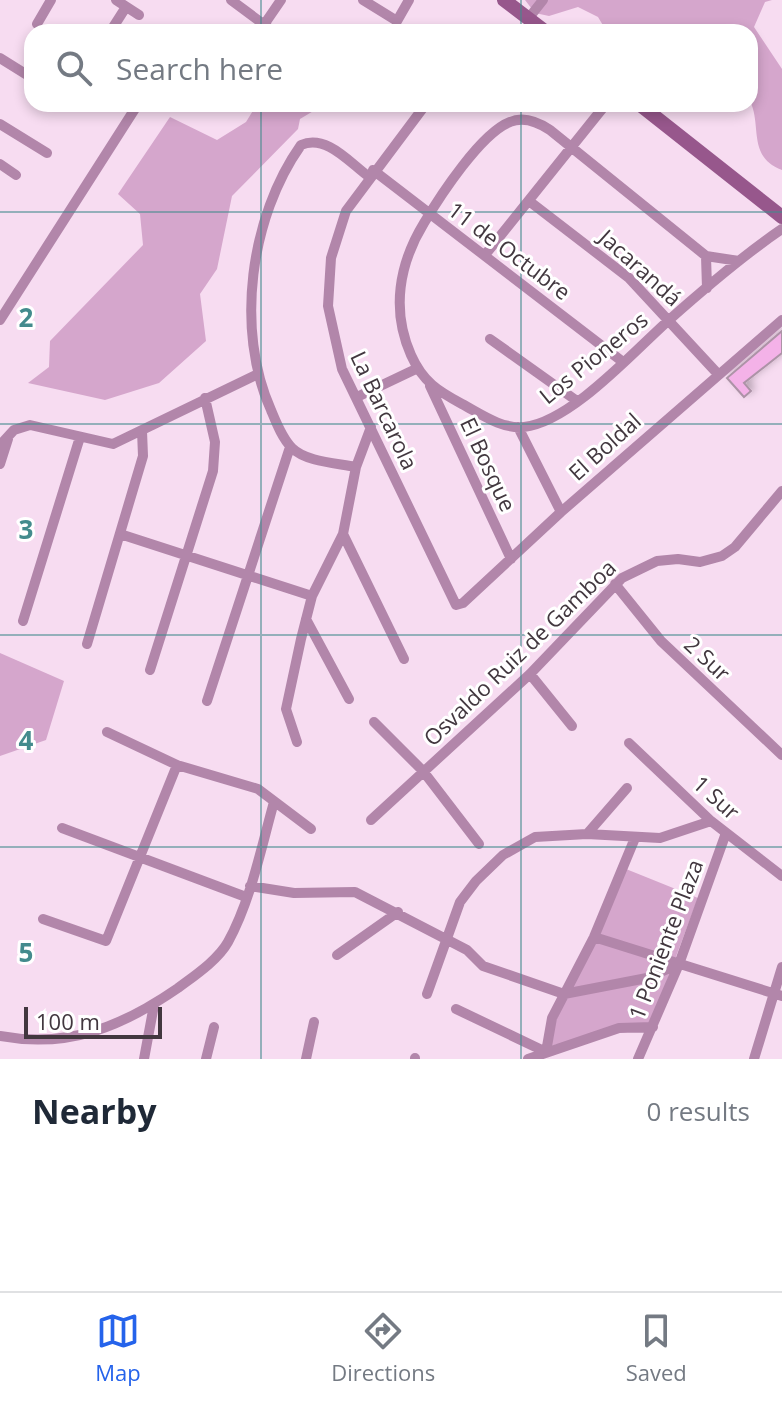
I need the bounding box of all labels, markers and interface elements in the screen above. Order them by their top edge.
search box [24,24,758,112]
icon: search [52,46,96,90]
text: Search here [116,48,283,89]
street label: 11 de Octubre [443,194,577,306]
street label: Jacarandá [592,221,689,312]
text: 2 [19,299,34,335]
street label: Los Pioneros [532,304,654,410]
street label: La Barcarola [344,346,426,474]
street label: El Boldal [561,405,647,487]
street label: El Bosque [454,412,524,516]
text: 3 [19,511,33,547]
street label: Osvaldo Ruiz de Gamboa [416,552,622,752]
street label: 2 Sur [678,629,738,687]
text: 4 [19,722,34,758]
street label: 1 Sur [687,768,747,826]
street label: 1 Poniente Plaza [621,855,709,1023]
text: 5 [19,934,33,970]
scale bar [24,1003,162,1039]
text: 100 m [36,1006,100,1036]
text: Nearby [32,1088,157,1134]
text: 0 results [647,1093,750,1129]
tab: Map [95,1309,141,1387]
tab: Directions [331,1309,435,1387]
tab: Saved [626,1309,687,1387]

